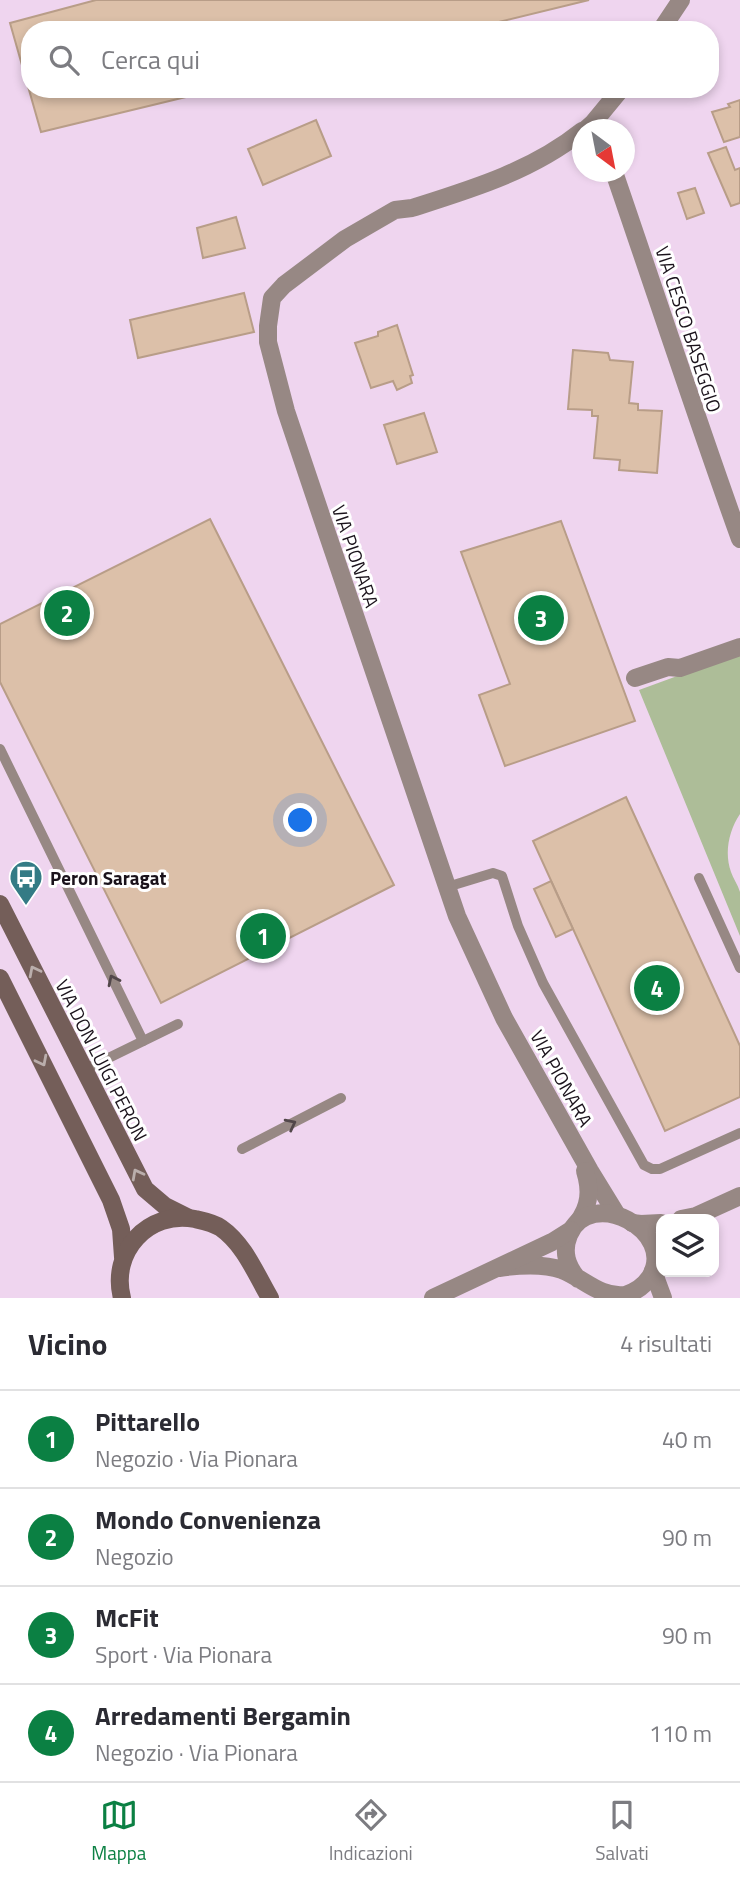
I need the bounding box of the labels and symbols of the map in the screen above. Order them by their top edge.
north arrow [572,119,635,182]
street label: VIA CESCO BASEGGIO [648,242,730,416]
street label: VIA PIONARA [325,501,387,611]
pin: 2 [44,587,90,639]
pin: 3 [518,592,564,644]
your location [283,803,317,837]
bus stop icon: Peron Saragat [7,858,45,907]
place label: Peron Saragat [50,863,166,892]
pin: 1 [240,910,286,962]
pin: 4 [634,962,680,1014]
one-way arrow [29,966,43,978]
street label: VIA DON LUIGI PERON [49,974,155,1146]
one-way arrow [108,975,122,987]
street label: VIA PIONARA [523,1024,601,1132]
one-way arrow [33,1054,47,1066]
one-way arrow [284,1118,296,1132]
one-way arrow [131,1169,145,1181]

